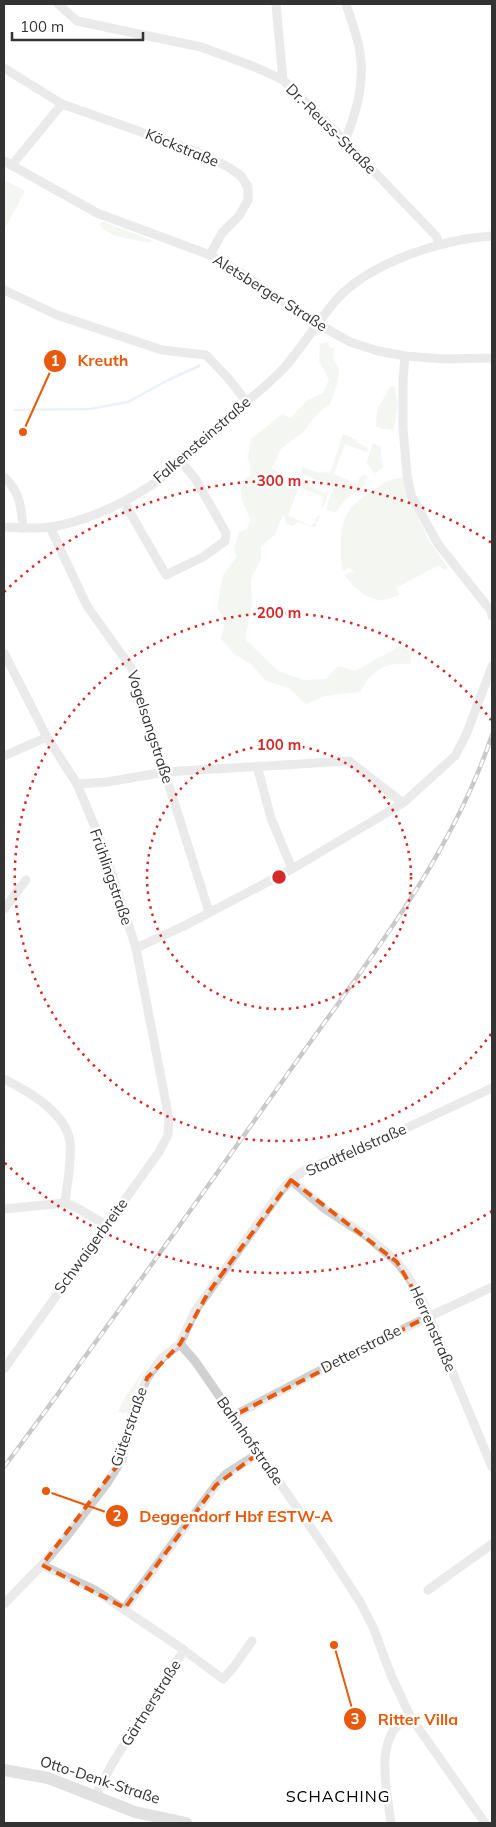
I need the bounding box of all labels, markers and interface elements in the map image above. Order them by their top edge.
scale bar [12,10,144,42]
text: 100 m [20,17,64,36]
street label: Dr.-Reuss-Straße [282,79,381,178]
street label: Köckstraße [143,124,222,171]
street label: Aletsberger Straße [210,250,331,335]
callout: Kreuth [42,345,138,376]
text: Kreuth [78,350,128,370]
text: 1 [50,351,60,370]
street label: Falkensteinstraße [149,392,254,487]
text: 300 m [257,471,301,490]
text: 200 m [257,603,301,622]
street label: Vogelsangstraße [123,668,178,786]
text: 100 m [257,735,301,754]
street label: Frühlingstraße [86,826,137,928]
centre of rings [270,868,288,886]
street label: Stadtfeldstraße [303,1119,409,1180]
street label: Schwaigerbreite [50,1194,131,1297]
street label: Herrenstraße [406,1283,461,1375]
street label: Detterstraße [317,1320,404,1377]
street label: Güterstraße [106,1385,151,1469]
street label: Bahnhofstraße [213,1393,288,1489]
callout: Deggendorf Hbf ESTW-A [104,1501,343,1532]
text: 2 [112,1506,122,1525]
text: Deggendorf Hbf ESTW-A [139,1506,333,1526]
street label: Gärtnerstraße [117,1656,185,1749]
callout: Ritter Villa [343,1703,468,1734]
text: 3 [350,1709,360,1728]
text: Ritter Villa [378,1709,458,1729]
street label: Otto-Denk-Straße [38,1751,163,1808]
district label: SCHACHING [286,1786,390,1806]

